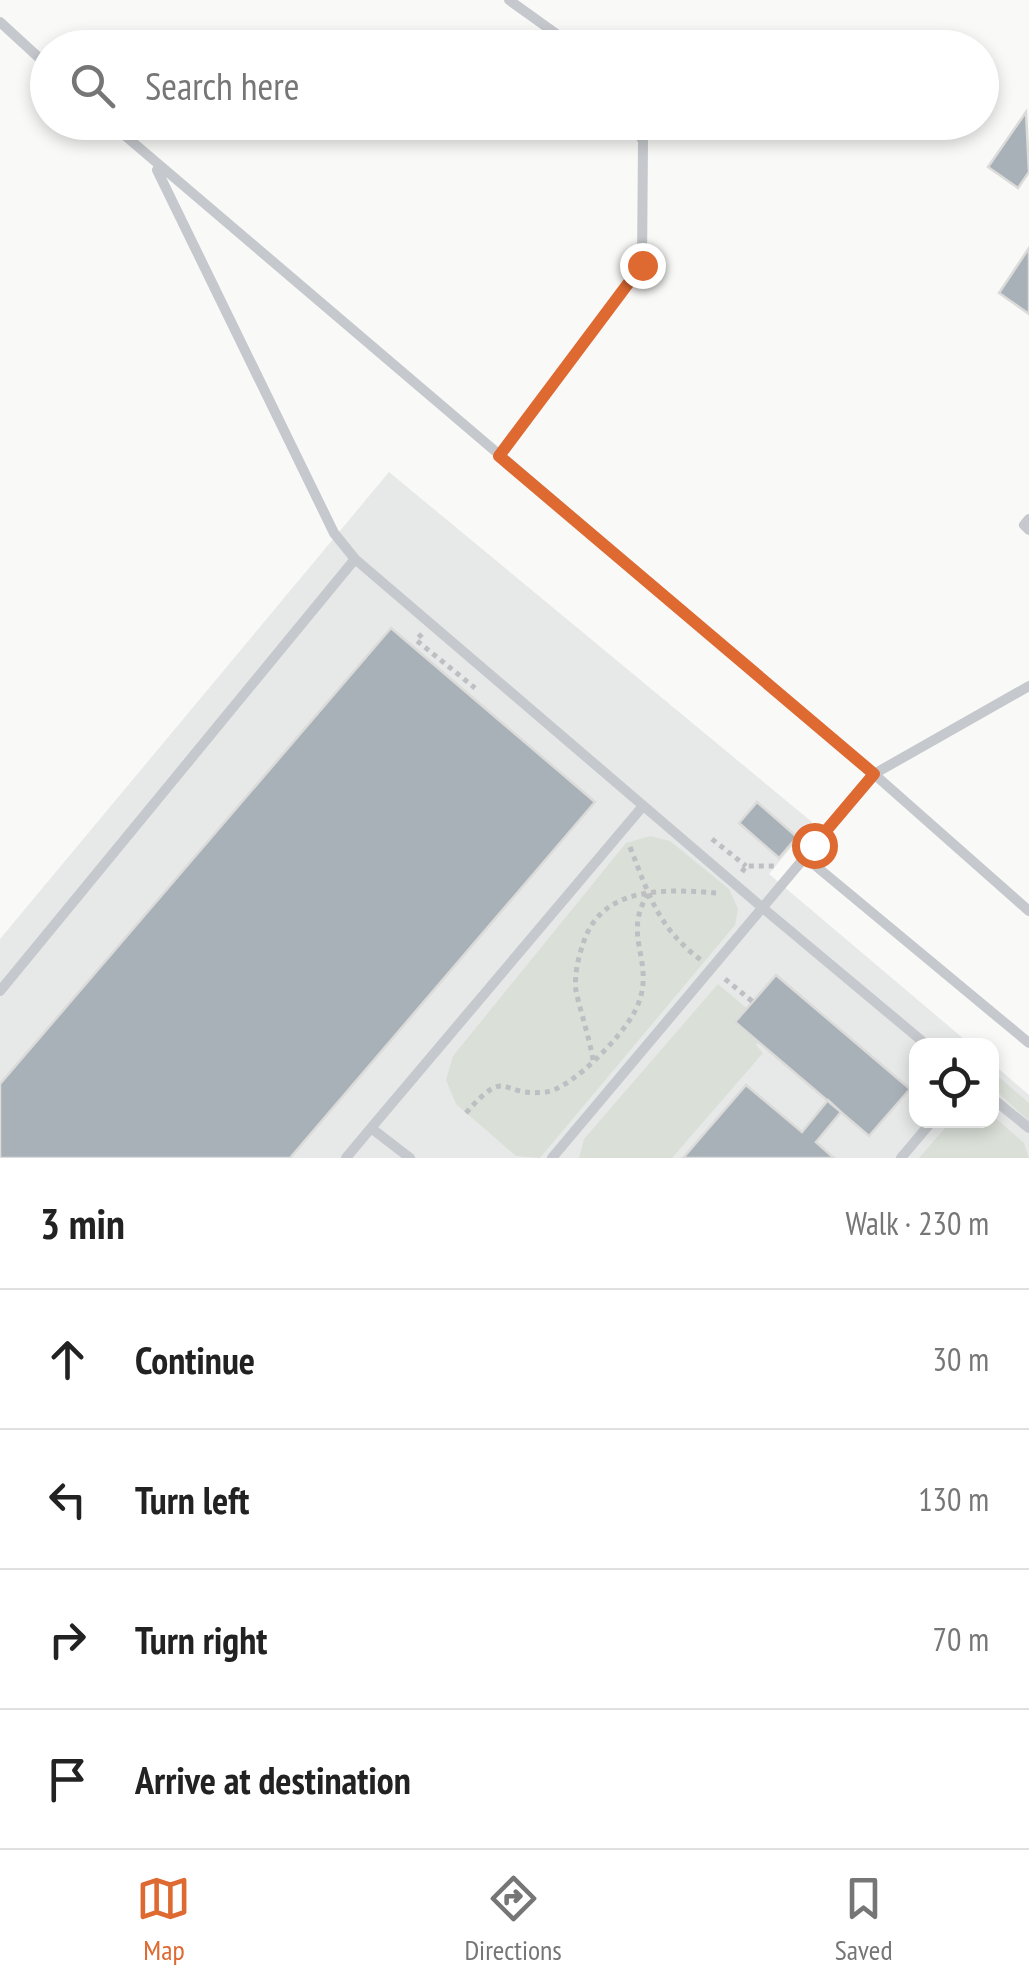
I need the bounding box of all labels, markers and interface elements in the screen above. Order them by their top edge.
search box [30,30,999,140]
icon: search [65,58,120,113]
text: Search here [145,61,299,110]
route end [620,243,666,289]
route start [792,823,838,869]
map controls [909,1038,999,1128]
button: locate [909,1038,999,1128]
text: 3 min [40,1196,125,1251]
text: Walk · 230 m [845,1202,989,1244]
icon: ahead [40,1332,95,1387]
text: Continue [135,1335,255,1384]
text: 30 m [933,1338,989,1380]
icon: left [40,1472,95,1527]
text: Turn left [135,1475,249,1524]
text: 130 m [918,1478,989,1520]
icon: right [40,1612,95,1667]
text: Turn right [135,1615,267,1664]
text: 70 m [933,1618,989,1660]
icon: arrive [40,1752,95,1807]
text: Arrive at destination [135,1755,411,1804]
tab: Map [136,1871,191,1968]
tab: Directions [464,1871,562,1968]
tab: Saved [835,1871,893,1968]

